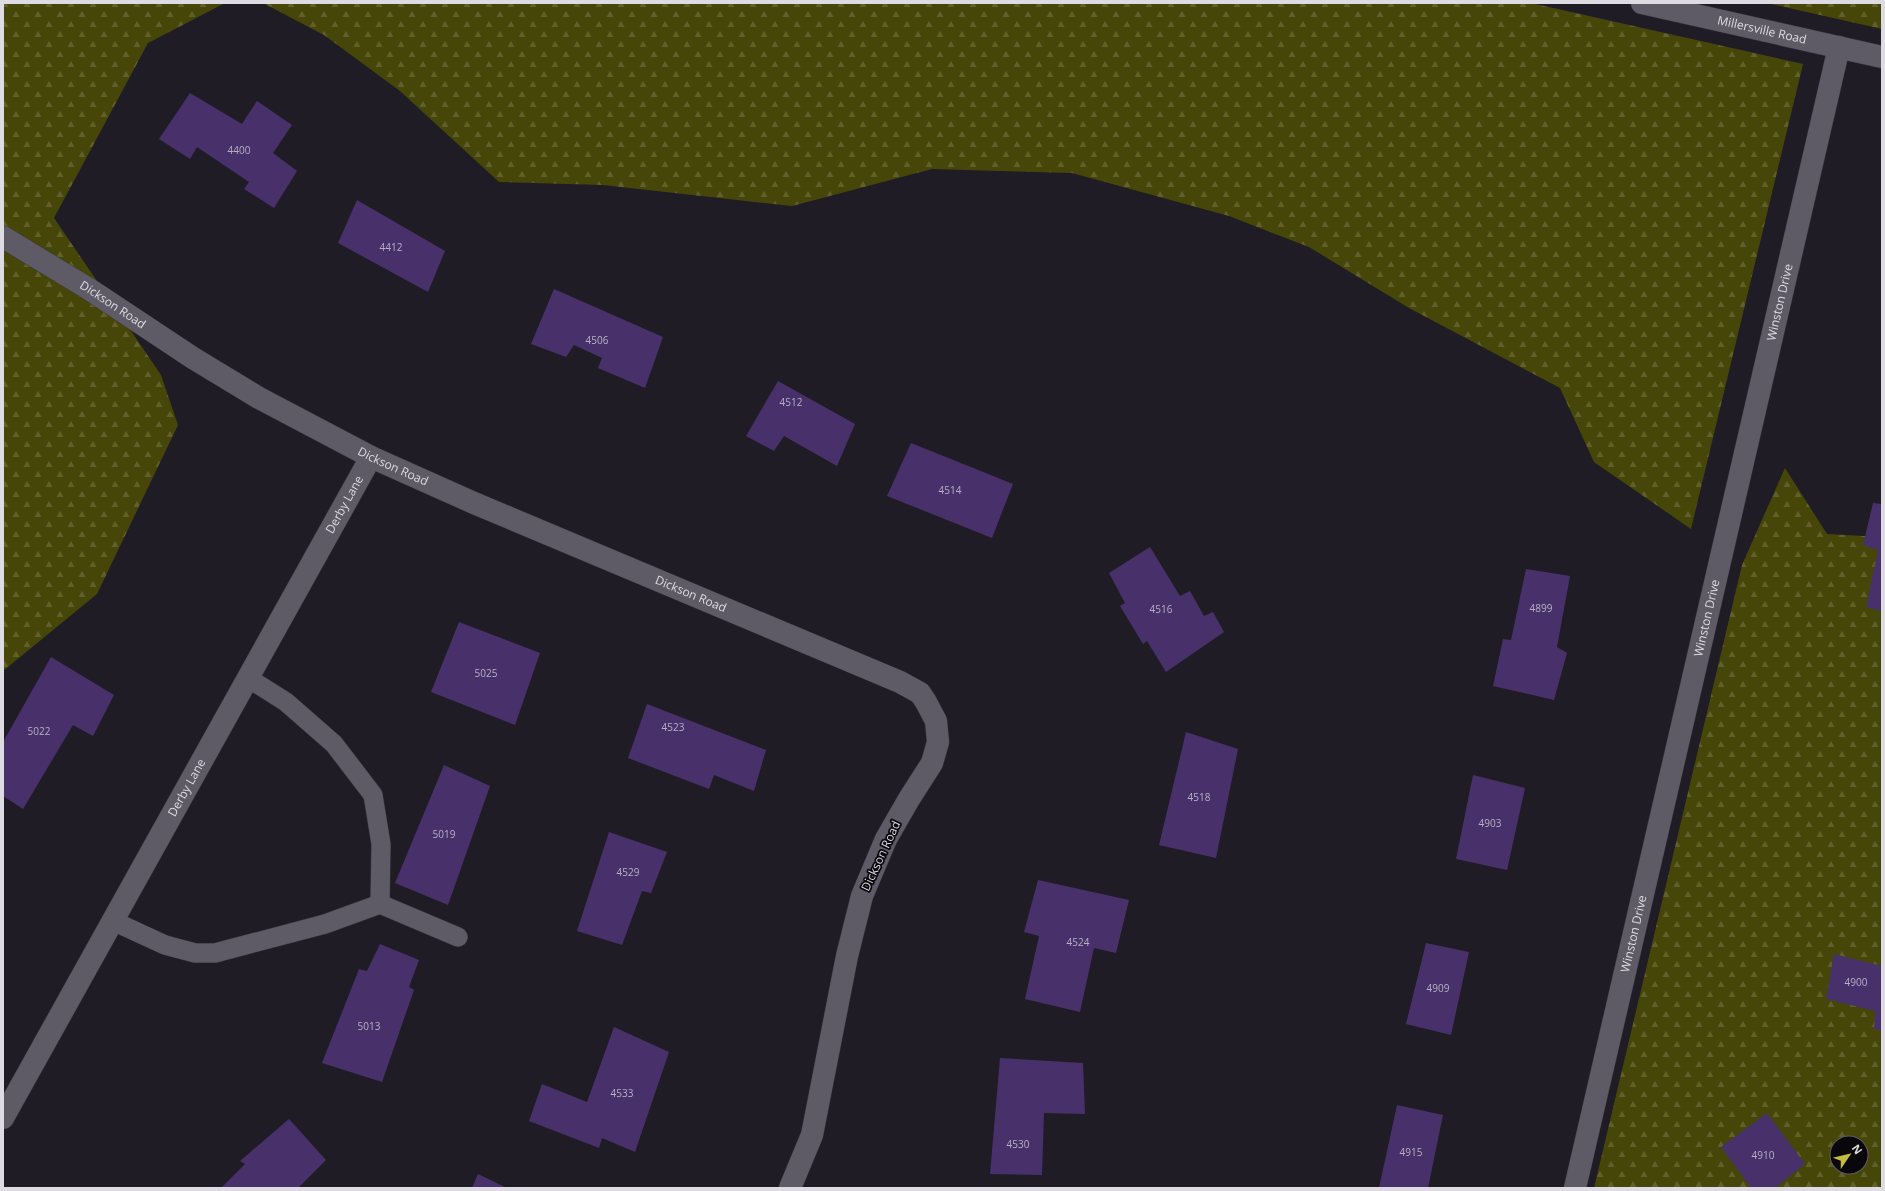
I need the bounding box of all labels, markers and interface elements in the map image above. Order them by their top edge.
street label: Millersville Road [1716,11,1808,48]
house number: 4400 [228,143,251,157]
house number: 4412 [380,240,403,254]
street label: Winston Drive [1762,262,1797,342]
street label: Dickson Road [77,276,149,332]
house number: 4506 [586,333,609,347]
house number: 4512 [780,395,803,409]
street label: Dickson Road [355,443,431,490]
street label: Derby Lane [321,472,367,536]
house number: 4514 [939,483,962,497]
street label: Dickson Road [653,571,729,616]
street label: Winston Drive [1689,577,1724,658]
house number: 4899 [1530,601,1553,615]
house number: 4516 [1150,602,1173,616]
house number: 5025 [475,666,498,680]
house number: 4523 [662,720,685,734]
house number: 5022 [28,724,51,738]
street label: Derby Lane [163,755,210,820]
house number: 4518 [1188,790,1211,804]
house number: 4903 [1479,816,1502,830]
street label: Dickson Road [857,818,904,894]
house number: 5019 [433,827,456,841]
house number: 4529 [617,865,640,879]
street label: Winston Drive [1616,893,1651,974]
house number: 4524 [1067,935,1090,949]
house number: 4900 [1845,975,1868,989]
house number: 4909 [1427,981,1450,995]
house number: 5013 [358,1019,381,1033]
house number: 4533 [611,1086,634,1100]
north arrow [1829,1135,1869,1175]
house number: 4530 [1007,1137,1030,1151]
text: N [1849,1141,1866,1157]
house number: 4915 [1400,1145,1423,1159]
house number: 4910 [1752,1148,1775,1162]

